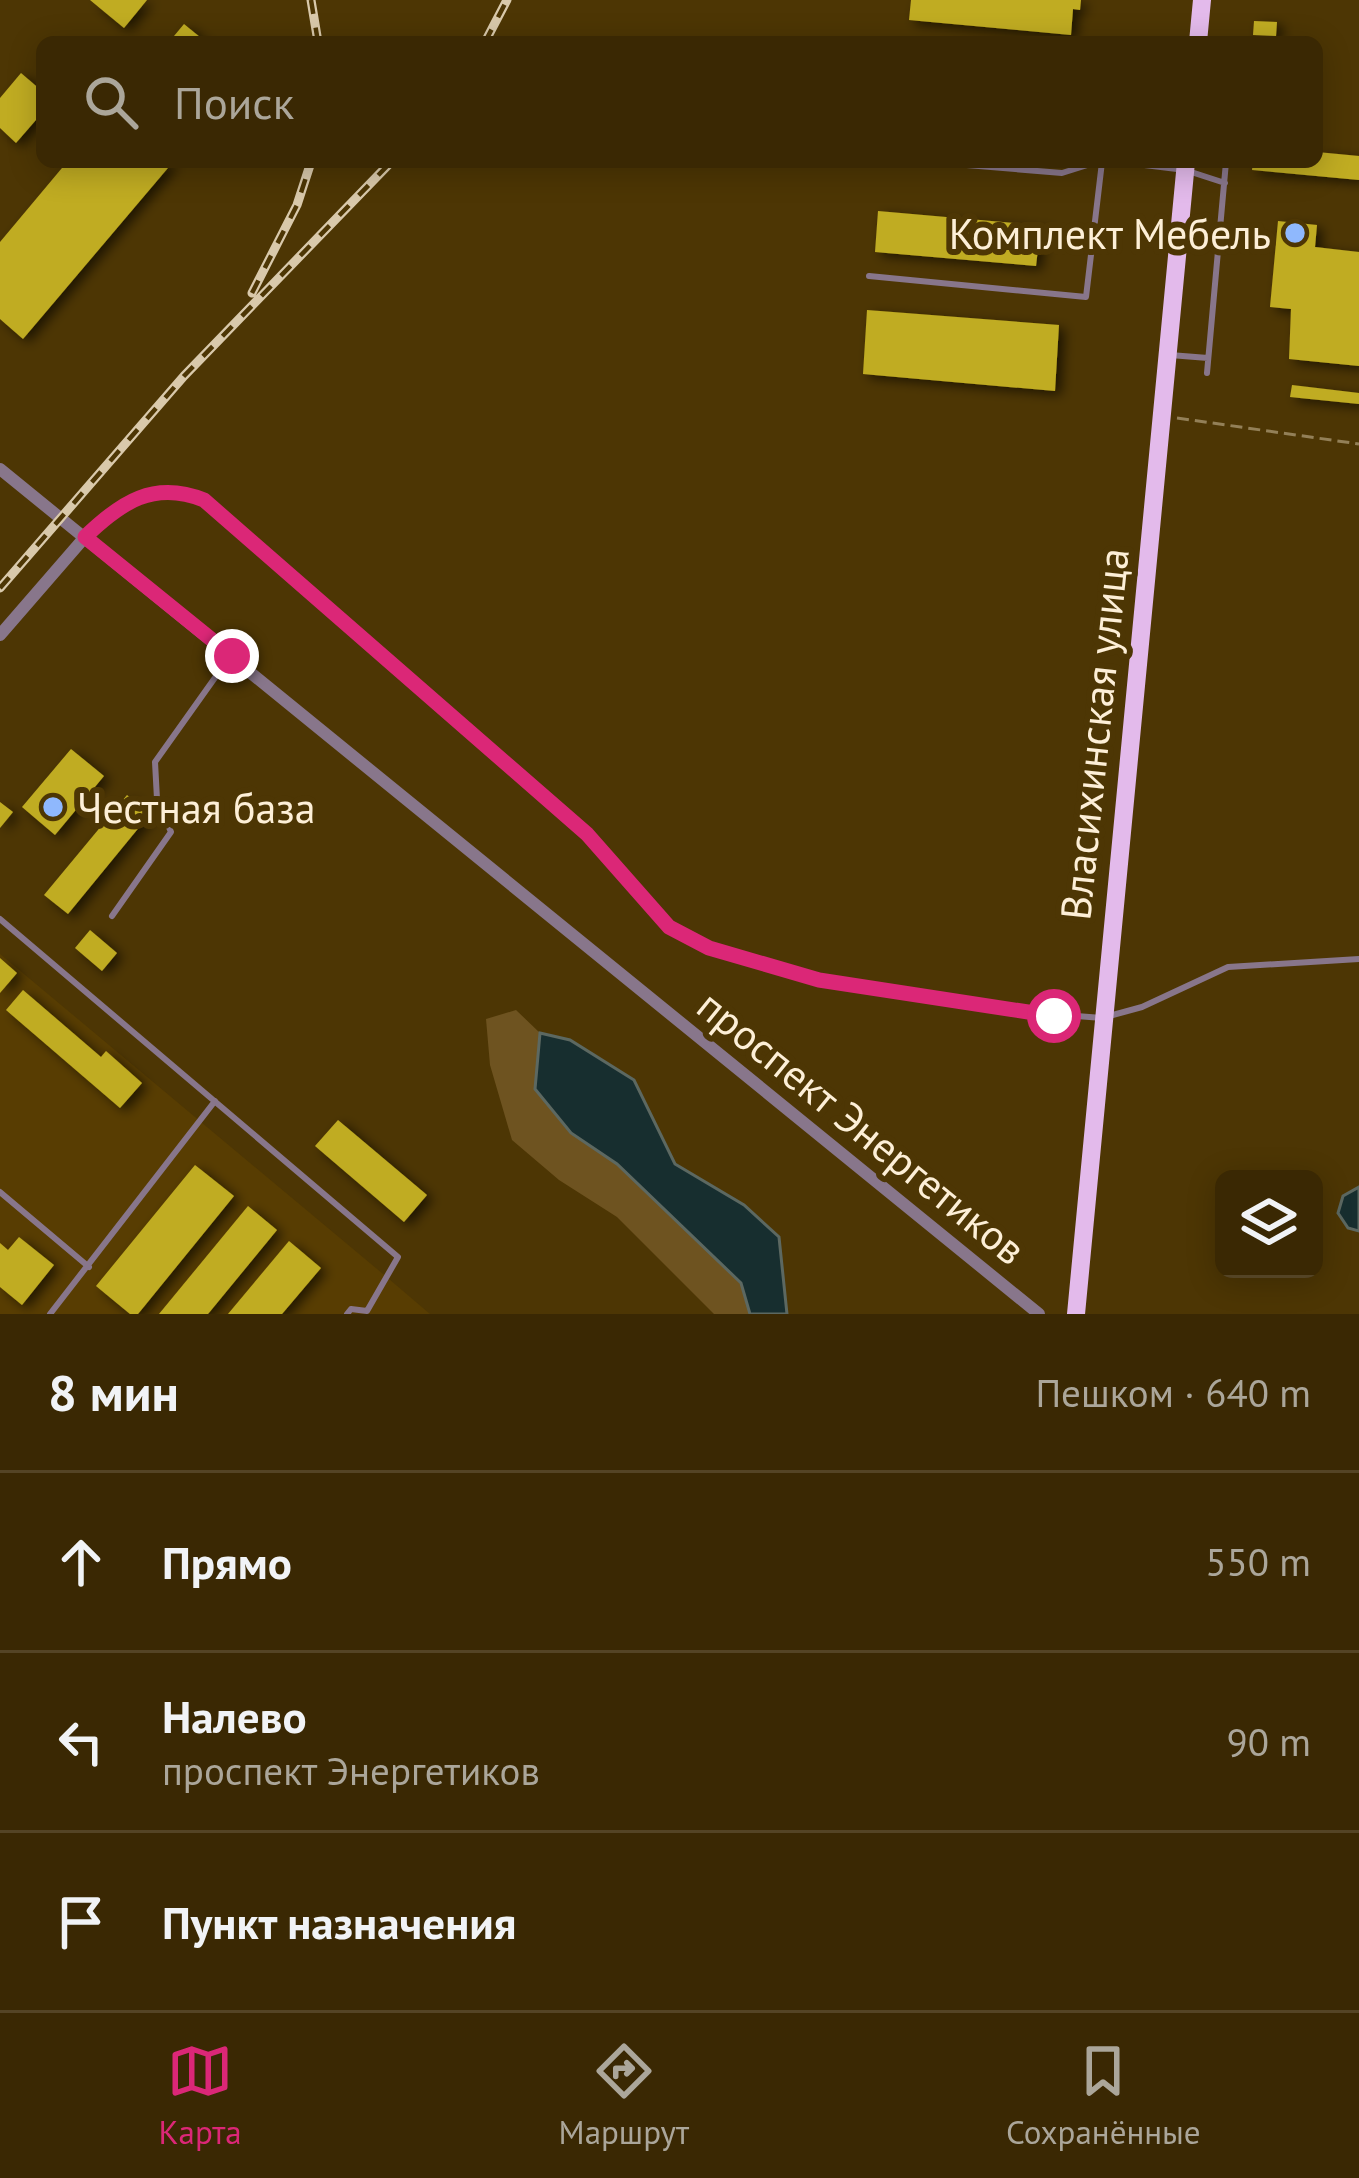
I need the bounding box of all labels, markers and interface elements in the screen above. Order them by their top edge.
search box [36,36,1323,168]
icon: search [78,69,144,135]
text: Поиск [174,73,294,131]
place label: Комплект Мебель [949,206,1271,261]
marker: Комплект Мебель [1282,220,1308,246]
street label: Власихинская улица [1047,545,1141,923]
route end [205,629,259,683]
place label: Честная база [77,780,316,835]
marker: Честная база [40,794,66,820]
street label: проспект Энергетиков [687,978,1037,1276]
route start [1027,989,1081,1043]
map controls [1215,1170,1323,1278]
button: layers [1215,1170,1323,1278]
text: 8 мин [48,1359,179,1425]
text: Пешком · 640 m [1035,1367,1311,1418]
icon: ahead [48,1529,114,1595]
text: Прямо [162,1533,292,1591]
text: 550 m [1205,1536,1311,1587]
text: Налево [162,1687,307,1745]
icon: left [48,1709,114,1775]
text: 90 m [1226,1716,1311,1767]
text: проспект Энергетиков [162,1745,540,1796]
icon: arrive [48,1889,114,1955]
text: Пункт назначения [162,1893,516,1951]
tab: Карта [158,2038,242,2153]
tab: Маршрут [559,2038,689,2153]
tab: Сохранённые [1006,2038,1201,2153]

